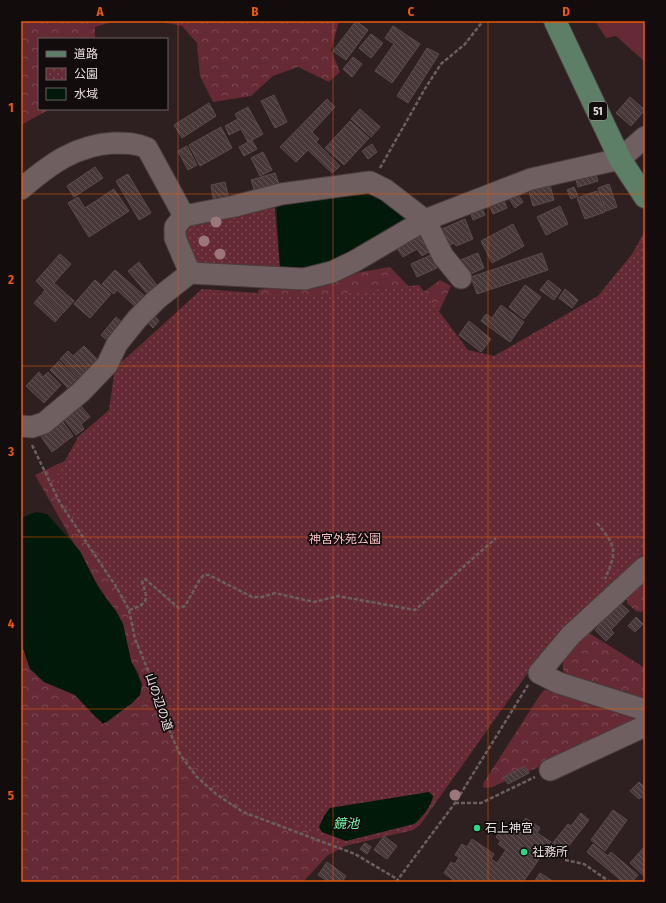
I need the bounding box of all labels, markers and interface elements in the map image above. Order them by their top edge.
text: A [95,4,104,19]
text: B [251,4,259,19]
text: C [408,4,415,19]
text: D [562,4,570,19]
legend [38,38,168,110]
text: 道路 [74,47,98,61]
text: 公園 [74,67,98,81]
text: 水域 [74,87,98,101]
text: 1 [8,100,14,115]
road number: 51 [589,102,607,120]
text: 2 [7,272,14,287]
text: 3 [7,444,14,459]
park label: 神宮外苑公園 [309,532,381,546]
text: 4 [8,616,15,631]
street label: 山の辺の道 [143,671,175,733]
text: 5 [8,788,14,803]
water label: 鏡池 [333,816,361,831]
place label: 石上神宮 [485,821,533,835]
marker: 石上神宮 [472,823,482,833]
place label: 社務所 [532,845,568,859]
marker: 社務所 [519,847,529,857]

